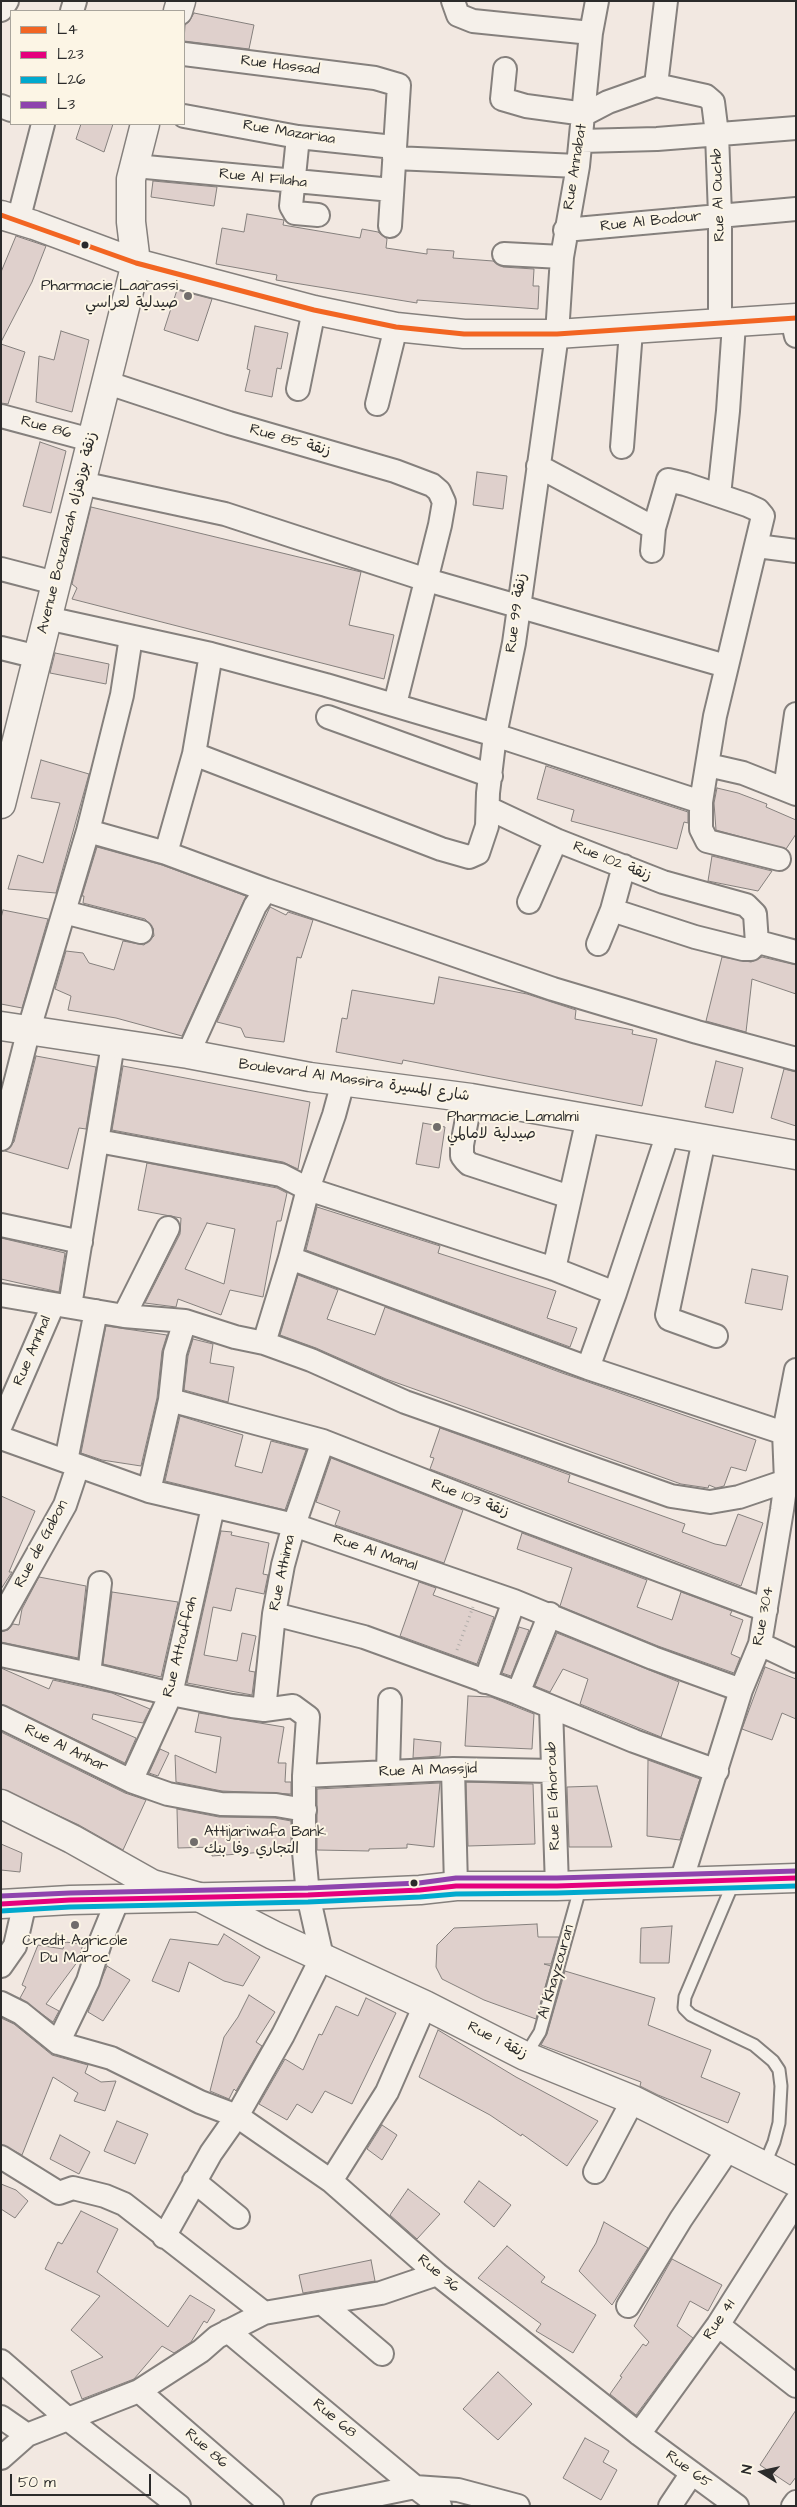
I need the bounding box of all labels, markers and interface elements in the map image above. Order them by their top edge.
legend [10,10,185,125]
text: L4 [57,19,78,40]
text: L23 [57,44,84,65]
street label: Rue Hassad [239,52,321,80]
text: L26 [57,69,85,90]
text: L3 [57,94,75,115]
street label: Rue Mazariaa [241,117,337,149]
street label: Rue Annabat [560,123,592,211]
street label: Rue Al Ouchb [708,148,730,242]
street label: Rue Al Filaha [218,165,308,193]
street label: Rue Al Bodour [600,208,702,236]
unlabelled marker [80,240,90,250]
place label: Pharmacie Laarassi صيدلية لعراسي [41,278,178,313]
marker: Pharmacie Laarassi صيدلية لعراسي [182,290,194,302]
street label: Rue 86 [19,413,73,443]
street label: Rue 85 زنقة [247,421,333,461]
street label: Avenue Bouzahzah زنقة بوزهزاه [34,430,102,636]
street label: Rue 99 زنقة [503,572,531,654]
street label: Rue 102 زنقة [570,838,654,886]
street label: Boulevard Al Massira شارع المسيرة [237,1056,471,1106]
place label: Pharmacie Lamalmi صيدلية لامالمي [447,1109,579,1144]
marker: Pharmacie Lamalmi صيدلية لامالمي [431,1121,443,1133]
street label: Rue Annhal [10,1313,56,1389]
street label: Rue 103 زنقة [428,1476,512,1522]
street label: Rue de Gabon [11,1497,73,1591]
street label: Rue Al Manal [330,1530,420,1576]
street label: Rue Athima [266,1533,300,1613]
street label: Rue 304 [749,1585,779,1647]
street label: Rue Attouffah [160,1595,202,1699]
street label: Rue Al Anhar [21,1721,111,1777]
street label: Rue El Ghoroub [543,1741,565,1851]
street label: Rue Al Massjid [379,1760,477,1782]
place label: Attijariwafa Bank التجاري وفا بنك [204,1824,326,1859]
marker: Attijariwafa Bank التجاري وفا بنك [188,1836,200,1848]
unlabelled marker [409,1878,419,1888]
marker: Credit Agricole Du Maroc [69,1919,81,1931]
street label: Al Khayzouran [535,1923,579,2021]
place label: Credit Agricole Du Maroc [22,1933,128,1968]
street label: Rue 1 زنقة [464,2018,530,2064]
street label: Rue 36 [413,2251,463,2297]
street label: Rue 41 [700,2296,740,2344]
street label: Rue 68 [308,2396,360,2442]
street label: Rue 86 [181,2425,231,2473]
street label: Rue 65 [661,2447,715,2493]
north arrow [737,2447,787,2497]
text: N [737,2463,758,2475]
scale bar [12,2464,154,2496]
text: 50 m [18,2472,56,2493]

